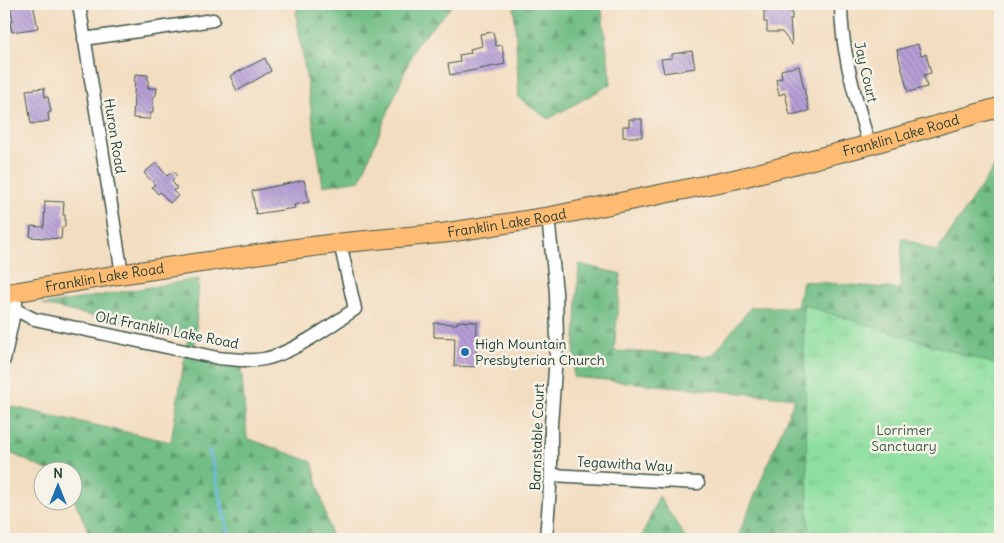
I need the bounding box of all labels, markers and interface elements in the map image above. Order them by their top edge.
street label: Jay Court [850,40,882,104]
street label: Huron Road [100,97,130,175]
street label: Franklin Lake Road [841,110,961,160]
street label: Franklin Lake Road [446,205,568,242]
street label: Franklin Lake Road [44,259,165,296]
street label: Old Franklin Lake Road [94,307,240,353]
place label: High Mountain Presbyterian Church [475,335,605,369]
marker: High Mountain Presbyterian Church [459,346,471,358]
street label: Barnstable Court [526,383,548,491]
park label: Lorrimer Sanctuary [871,421,937,455]
street label: Tegawitha Way [577,452,673,476]
north arrow [32,460,82,510]
text: N [53,464,63,482]

